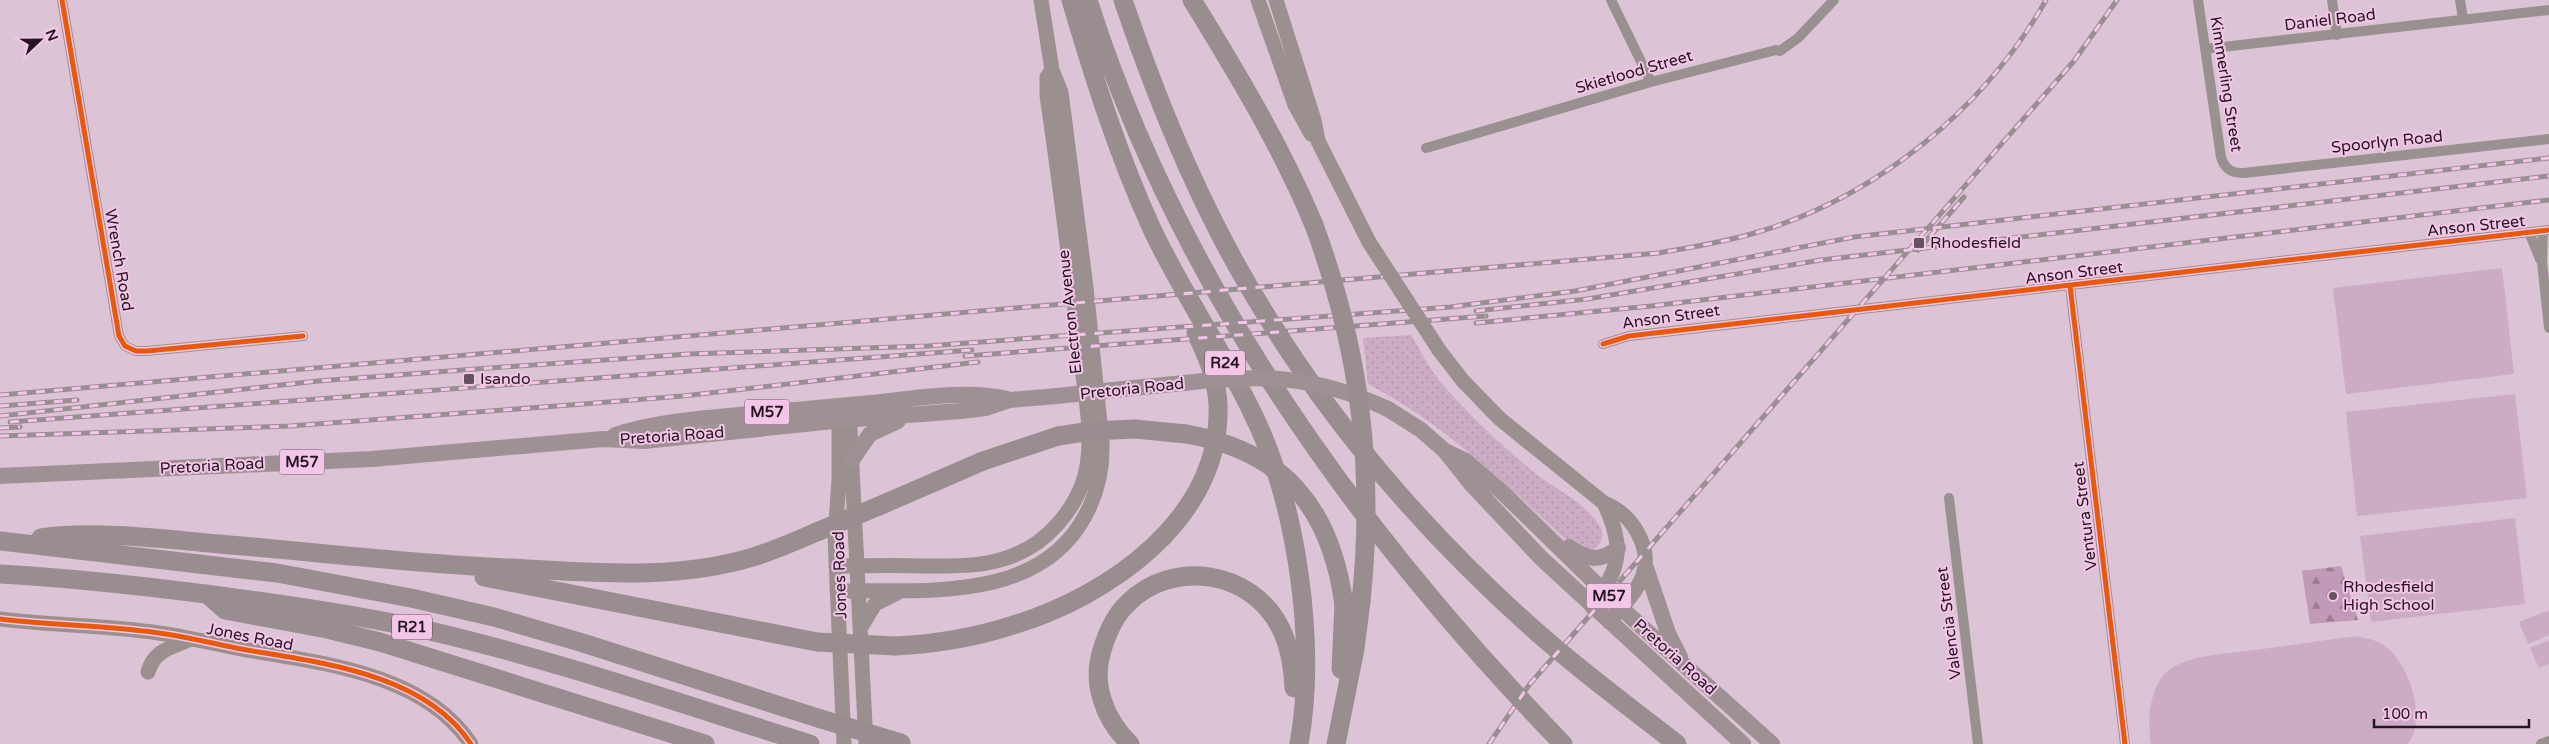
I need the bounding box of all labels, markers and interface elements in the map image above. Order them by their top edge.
street label: Daniel Road [2283,4,2377,36]
north arrow [15,15,65,65]
street label: Kimmerling Street [2205,15,2247,153]
text: N [42,27,62,44]
street label: Skietlood Street [1573,46,1695,98]
street label: Spoorlyn Road [2330,126,2444,158]
street label: Wrench Road [100,207,138,313]
street label: Anson Street [2426,211,2526,241]
place label: Rhodesfield [1930,233,2021,253]
marker: Rhodesfield [1912,236,1926,250]
street label: Electron Avenue [1054,249,1086,375]
street label: Anson Street [2024,257,2124,289]
street label: Anson Street [1621,300,1721,334]
road number: R24 [1205,350,1245,376]
place label: Isando [480,369,531,389]
marker: Isando [462,372,476,386]
street label: Pretoria Road [1079,374,1185,404]
road number: M57 [744,400,790,424]
street label: Pretoria Road [619,422,725,450]
road number: M57 [280,450,324,474]
street label: Pretoria Road [159,453,265,479]
street label: Ventura Street [2068,460,2102,572]
street label: Jones Road [828,531,852,619]
street label: Valencia Street [1932,566,1966,680]
place label: Rhodesfield High School [2343,577,2434,615]
road number: M57 [1586,584,1632,608]
marker: Rhodesfield High School [2327,590,2339,602]
road number: R21 [392,614,432,640]
street label: Pretoria Road [1629,615,1721,699]
street label: Jones Road [205,619,295,655]
scale bar [2374,696,2529,728]
text: 100 m [2382,705,2428,723]

